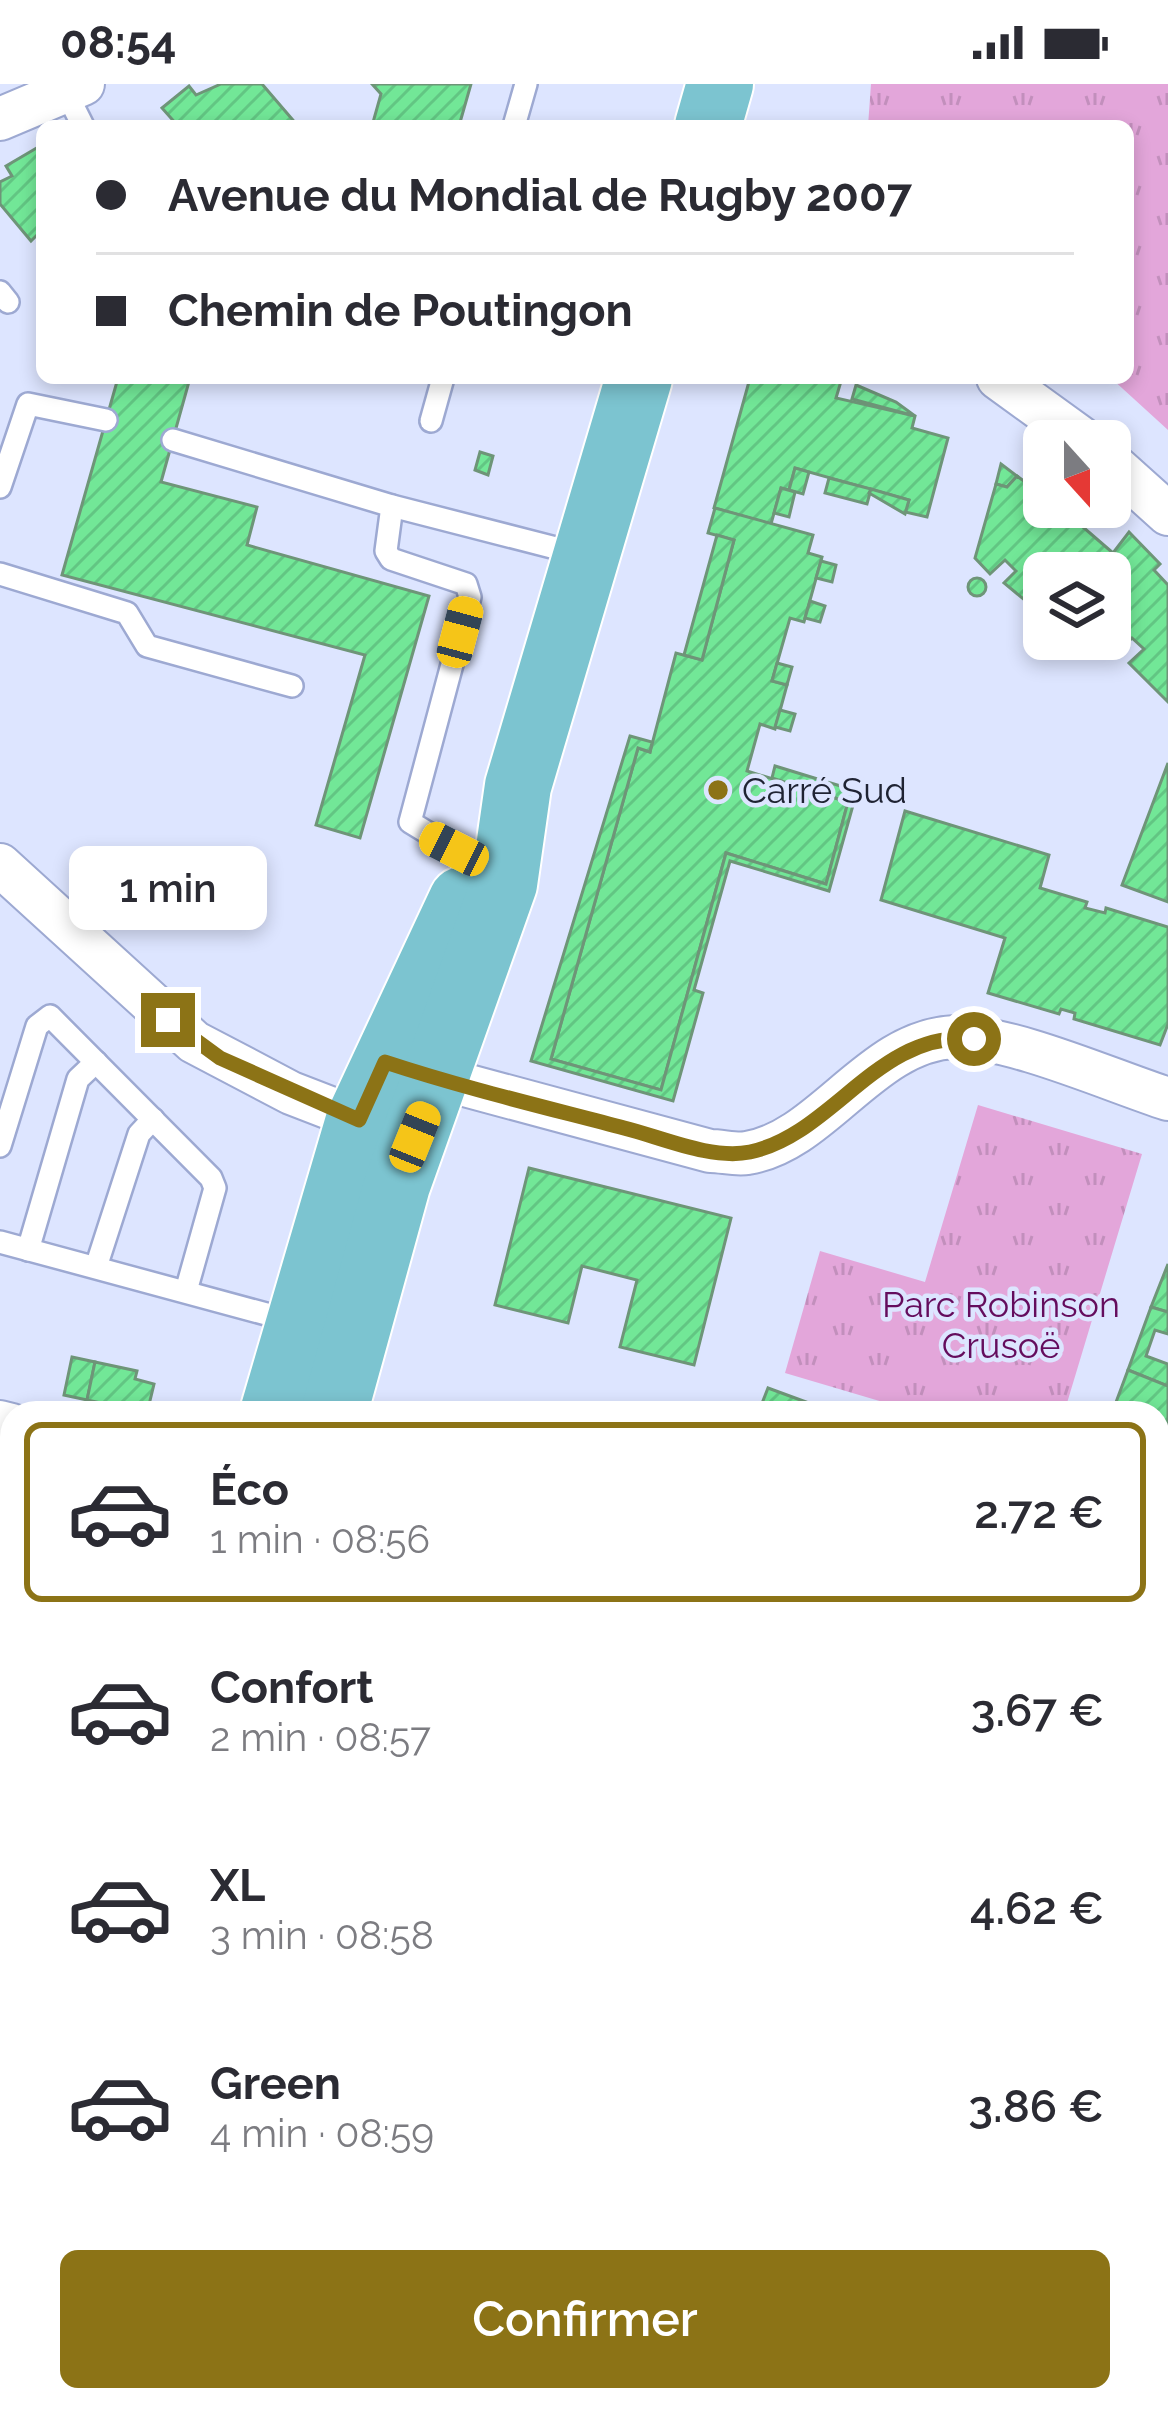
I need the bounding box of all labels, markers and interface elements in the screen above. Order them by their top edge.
text: 08:54 [60,16,177,69]
text: Avenue du Mondial de Rugby 2007 [168,169,912,222]
text: Chemin de Poutingon [168,284,633,337]
north arrow [1023,420,1131,528]
map controls [1023,420,1131,660]
button: layers [1023,552,1131,660]
car [433,593,487,671]
place label: Carré Sud [742,769,907,811]
marker: Carré Sud [705,777,731,803]
car [414,817,494,881]
callout: 1 min [69,846,267,930]
text: 1 min [120,865,216,911]
route end [141,993,195,1047]
route start [947,1012,1001,1066]
car [385,1097,445,1177]
park label: Parc Robinson Crusoë [882,1283,1120,1366]
icon: car [66,1458,174,1566]
text: Éco [210,1463,289,1516]
text: 2.72 € [974,1486,1104,1539]
text: 1 min · 08:56 [210,1516,430,1562]
icon: car [66,1656,174,1764]
text: Confort [210,1661,373,1714]
text: 3.67 € [971,1684,1104,1737]
text: 2 min · 08:57 [210,1714,431,1760]
icon: car [66,1854,174,1962]
text: XL [210,1859,265,1912]
text: 4.62 € [970,1882,1104,1935]
text: 3 min · 08:58 [210,1912,434,1958]
icon: car [66,2052,174,2160]
text: Green [210,2057,341,2110]
text: 3.86 € [968,2080,1104,2133]
text: 4 min · 08:59 [210,2110,434,2156]
button: Confirmer [60,2250,1110,2388]

